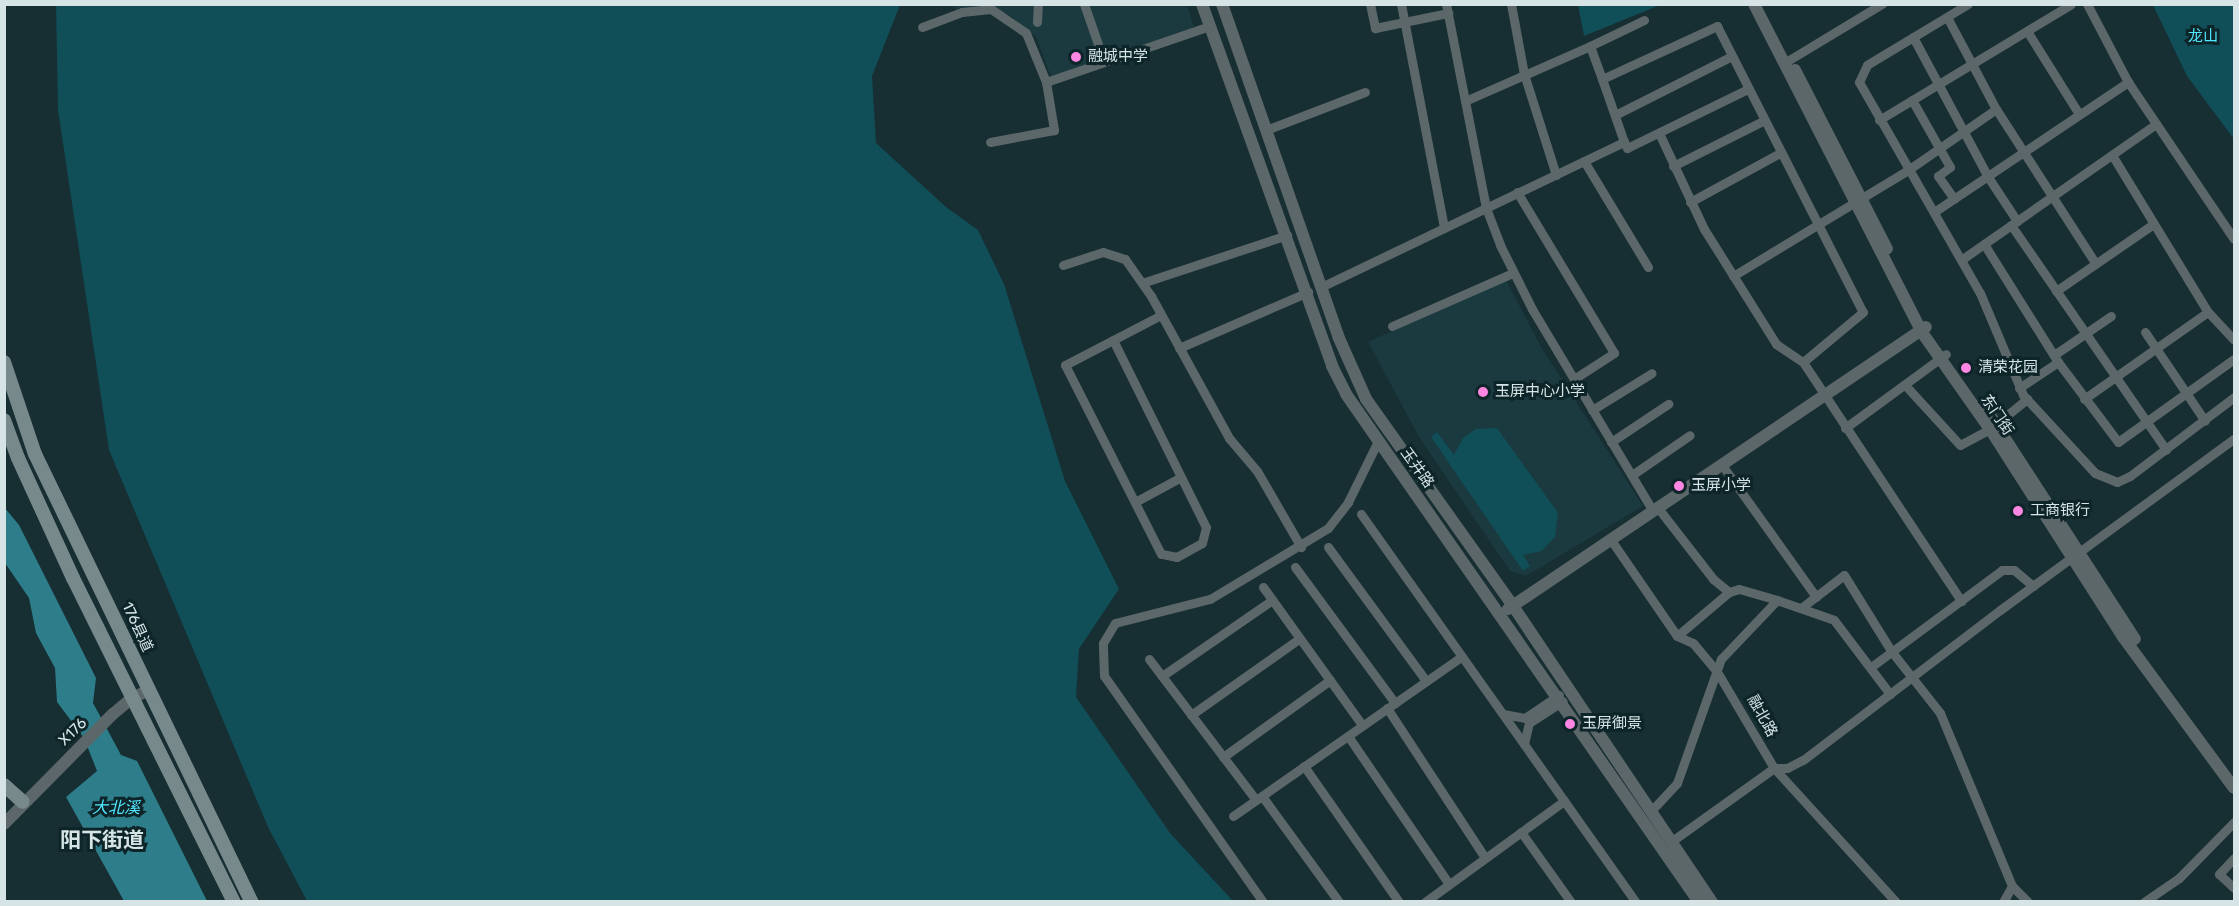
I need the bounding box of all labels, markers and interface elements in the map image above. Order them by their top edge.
park label: 龙山 [2188,28,2218,46]
place label: 融城中学 [1088,48,1148,66]
marker: 融城中学 [1069,50,1083,64]
place label: 清荣花园 [1978,359,2038,377]
marker: 清荣花园 [1959,361,1973,375]
place label: 玉屏中心小学 [1495,383,1585,401]
marker: 玉屏中心小学 [1476,385,1490,399]
street label: 东门街 [1977,391,2017,439]
street label: 玉井路 [1396,445,1438,491]
place label: 玉屏小学 [1691,477,1751,495]
marker: 玉屏小学 [1672,479,1686,493]
place label: 工商银行 [2030,502,2090,520]
marker: 工商银行 [2011,504,2025,518]
street label: 176县道 [118,599,156,655]
street label: 融北路 [1743,692,1781,740]
street label: X176 [55,714,91,750]
place label: 玉屏御景 [1582,715,1642,733]
marker: 玉屏御景 [1563,717,1577,731]
water label: 大北溪 [92,798,140,818]
district label: 阳下街道 [60,827,144,853]

